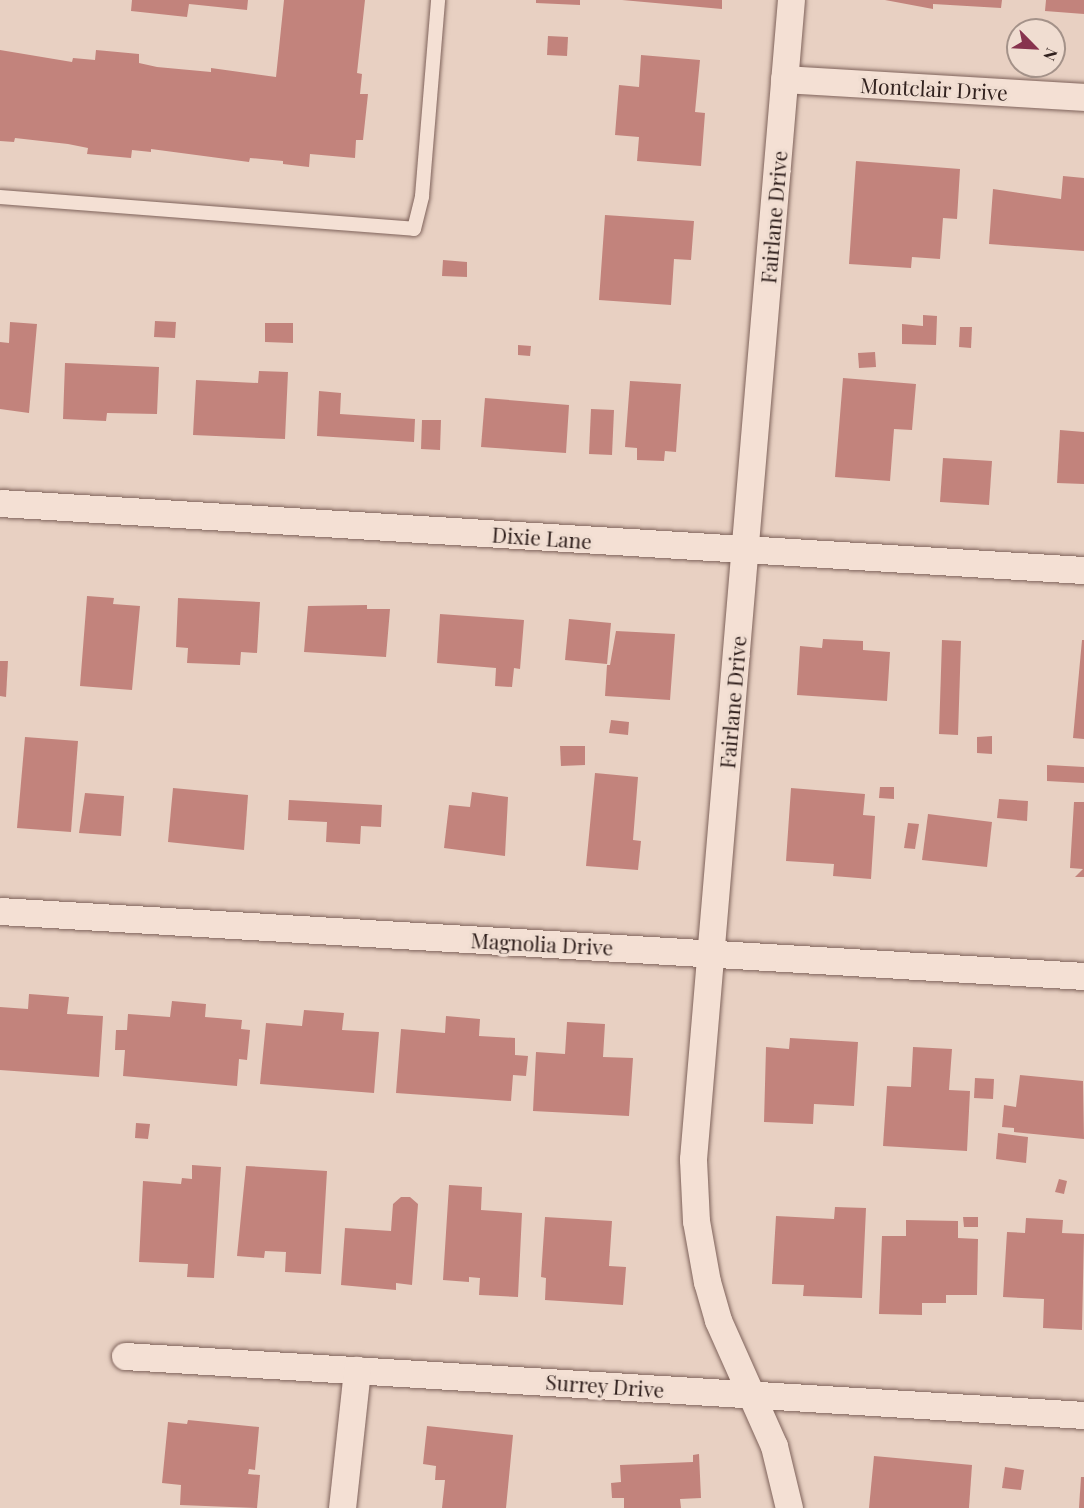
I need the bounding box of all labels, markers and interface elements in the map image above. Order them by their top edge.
north arrow [1006,18,1066,78]
text: N [1039,45,1063,64]
street label: Montclair Drive [859,72,1009,104]
street label: Fairlane Drive [755,149,791,285]
street label: Dixie Lane [491,521,593,553]
street label: Fairlane Drive [714,634,750,770]
street label: Magnolia Drive [470,927,614,959]
street label: Surrey Drive [545,1368,665,1402]

